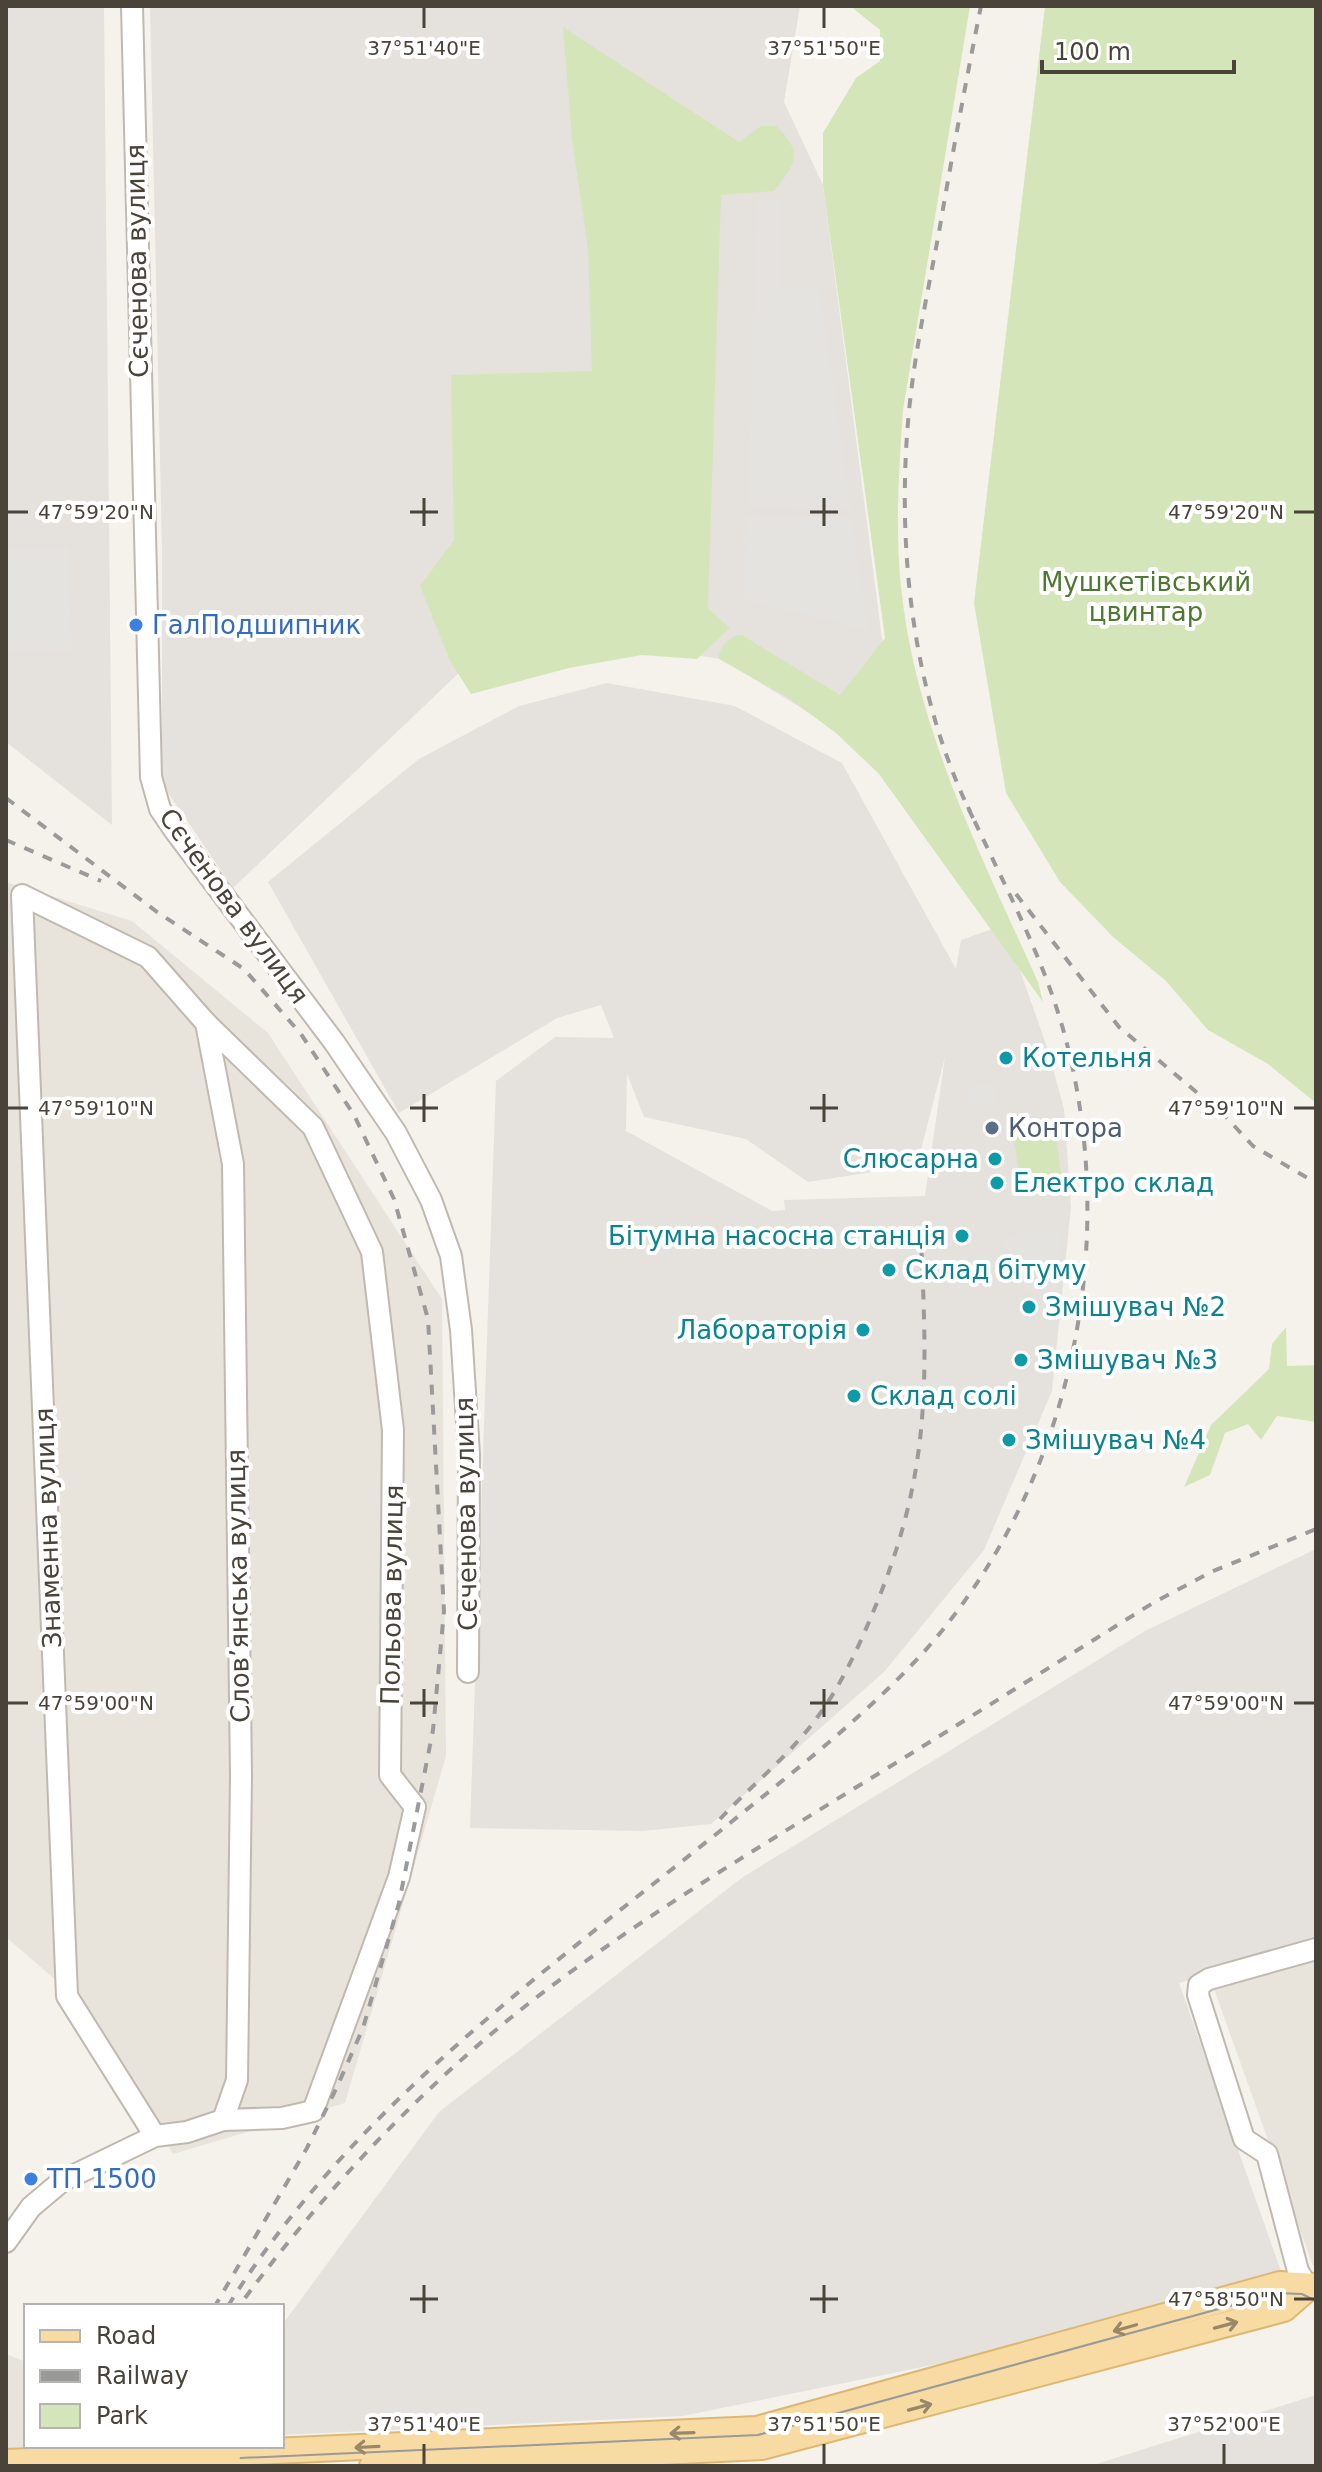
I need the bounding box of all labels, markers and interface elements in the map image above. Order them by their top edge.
scale bar [1042,24,1234,74]
text: 37°51'40"E [367,36,481,60]
text: 37°51'50"E [767,36,881,60]
text: 100 m [1054,38,1131,66]
street label: Сєченова вулиця [120,144,154,378]
text: 47°59'20"N [38,500,154,524]
text: 47°59'20"N [1168,500,1284,524]
park label: Мушкетівський цвинтар [1041,567,1251,627]
place label: ГалПодшипник [152,610,361,640]
marker: ГалПодшипник [127,616,145,634]
street label: Сєченова вулиця [153,803,315,1009]
place label: Котельня [1022,1043,1152,1073]
marker: Котельня [997,1049,1015,1067]
text: 47°59'10"N [38,1096,154,1120]
text: 47°59'10"N [1168,1096,1284,1120]
place label: Контора [1008,1113,1123,1143]
marker: Контора [983,1119,1001,1137]
place label: Слюсарна [843,1144,979,1174]
marker: Слюсарна [986,1150,1004,1168]
place label: Електро склад [1013,1168,1214,1198]
marker: Електро склад [988,1174,1006,1192]
place label: Бітумна насосна станція [608,1221,946,1251]
marker: Бітумна насосна станція [953,1227,971,1245]
place label: Склад бітуму [905,1255,1086,1285]
marker: Склад бітуму [880,1261,898,1279]
place label: Змішувач №2 [1045,1292,1226,1322]
marker: Змішувач №2 [1020,1298,1038,1316]
place label: Лабораторія [677,1315,847,1345]
marker: Лабораторія [854,1321,872,1339]
place label: Змішувач №3 [1037,1345,1218,1375]
marker: Змішувач №3 [1012,1351,1030,1369]
place label: Склад солі [870,1381,1017,1411]
marker: Склад солі [845,1387,863,1405]
street label: Сєченова вулиця [449,1397,483,1631]
street label: Знаменна вулиця [29,1407,67,1649]
place label: Змішувач №4 [1025,1425,1206,1455]
marker: Змішувач №4 [1000,1431,1018,1449]
street label: Слов’янська вулиця [221,1449,255,1723]
street label: Польова вулиця [375,1485,409,1705]
text: 47°59'00"N [38,1691,154,1715]
text: 47°59'00"N [1168,1691,1284,1715]
place label: ТП 1500 [46,2164,157,2194]
marker: ТП 1500 [22,2170,40,2188]
text: 47°58'50"N [1168,2287,1284,2311]
legend [24,2304,284,2448]
one-way arrow [1212,2316,1238,2331]
one-way arrow [1112,2321,1138,2336]
text: Road [96,2322,156,2350]
text: Railway [96,2362,189,2390]
one-way arrow [907,2398,933,2413]
text: Park [96,2402,148,2430]
text: 37°51'40"E [367,2412,481,2436]
text: 37°51'50"E [767,2412,881,2436]
text: 37°52'00"E [1167,2412,1281,2436]
one-way arrow [669,2425,696,2440]
one-way arrow [354,2440,381,2455]

